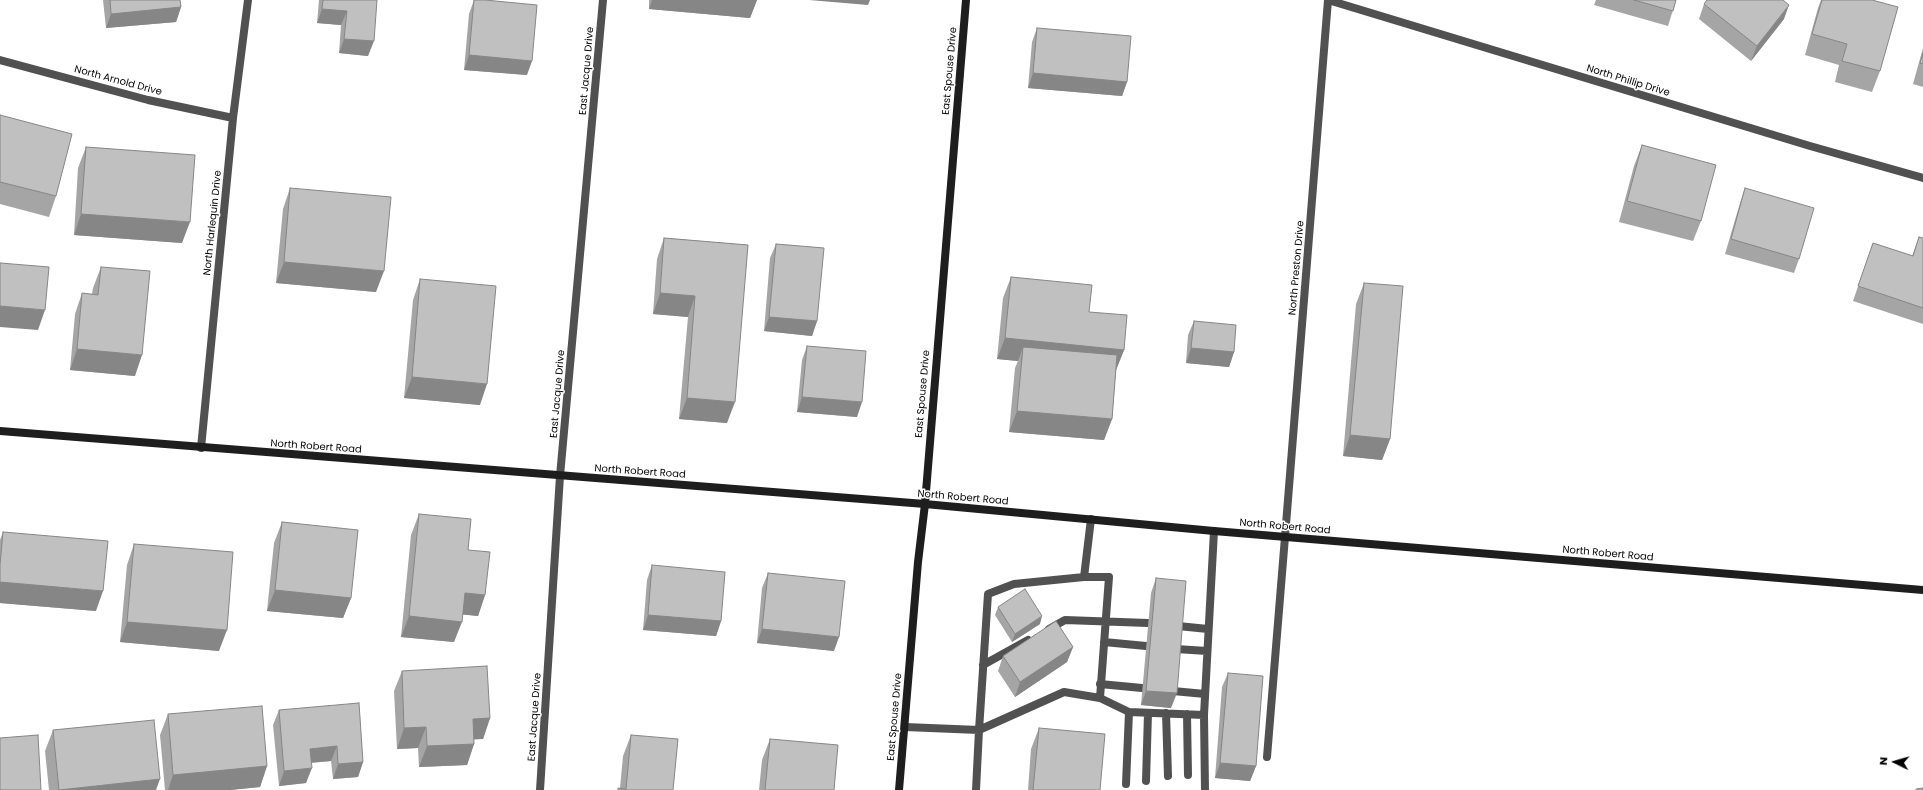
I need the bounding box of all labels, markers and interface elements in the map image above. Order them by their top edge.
street label: East Jacque Drive [577,26,597,116]
street label: East Spouse Drive [940,27,960,115]
street label: North Phillip Drive [1585,63,1671,99]
street label: North Arnold Drive [73,64,163,98]
street label: North Harlequin Drive [202,170,224,276]
street label: North Preston Drive [1287,220,1307,316]
street label: East Jacque Drive [548,349,568,439]
street label: East Spouse Drive [913,350,933,438]
street label: North Robert Road [270,438,362,456]
street label: North Robert Road [594,463,686,481]
street label: North Robert Road [917,488,1009,508]
street label: North Robert Road [1239,517,1331,537]
street label: North Robert Road [1562,544,1654,564]
street label: East Jacque Drive [526,672,544,762]
street label: East Spouse Drive [885,673,905,761]
north arrow [1875,742,1915,782]
text: N [1875,756,1891,766]

